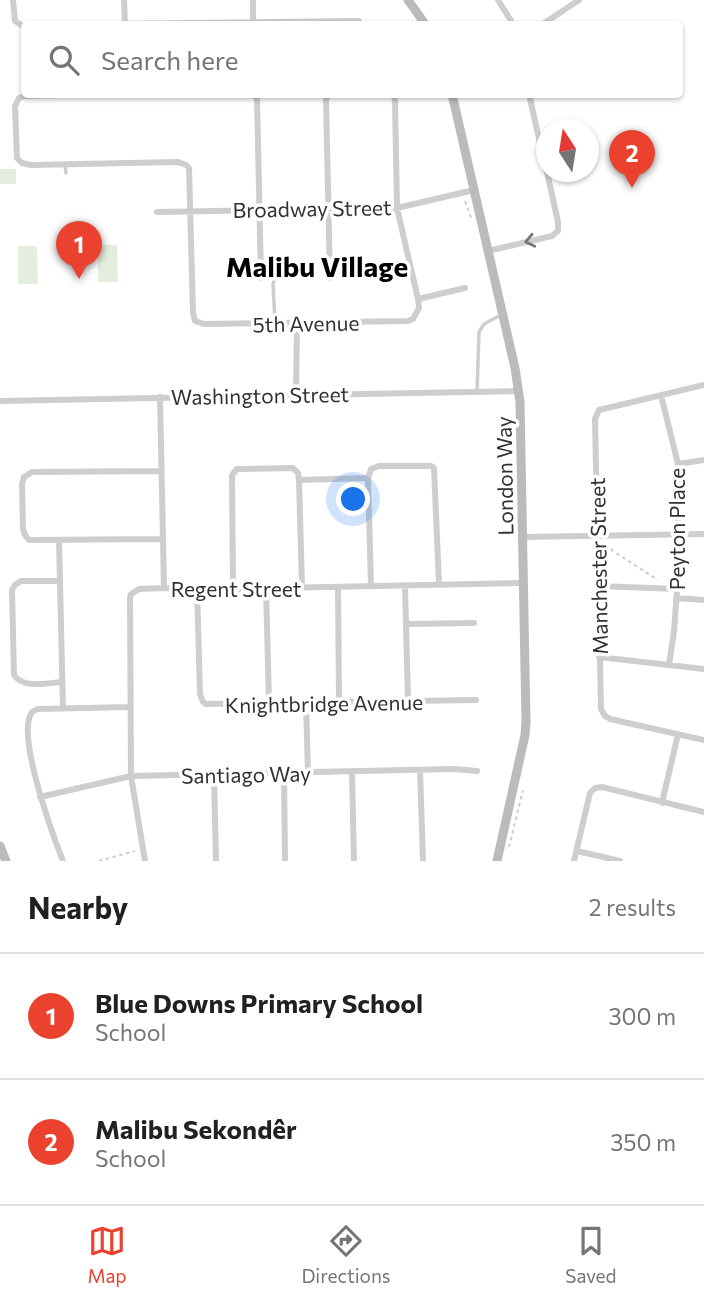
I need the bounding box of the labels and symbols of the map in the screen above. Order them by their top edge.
north arrow [536,119,599,182]
pin: 2 [609,130,655,188]
street label: Broadway Street [232,194,392,222]
pin: 1 [56,221,102,279]
one-way arrow [524,233,536,247]
district label: Malibu Village [226,249,408,283]
street label: 5th Avenue [252,310,360,336]
street label: Washington Street [171,381,349,409]
street label: London Way [490,416,518,536]
street label: Peyton Place [664,468,689,590]
street label: Manchester Street [584,477,612,655]
your location [336,482,370,516]
street label: Regent Street [171,576,301,601]
street label: Knightbridge Avenue [225,689,423,717]
street label: Santiago Way [181,760,311,788]

